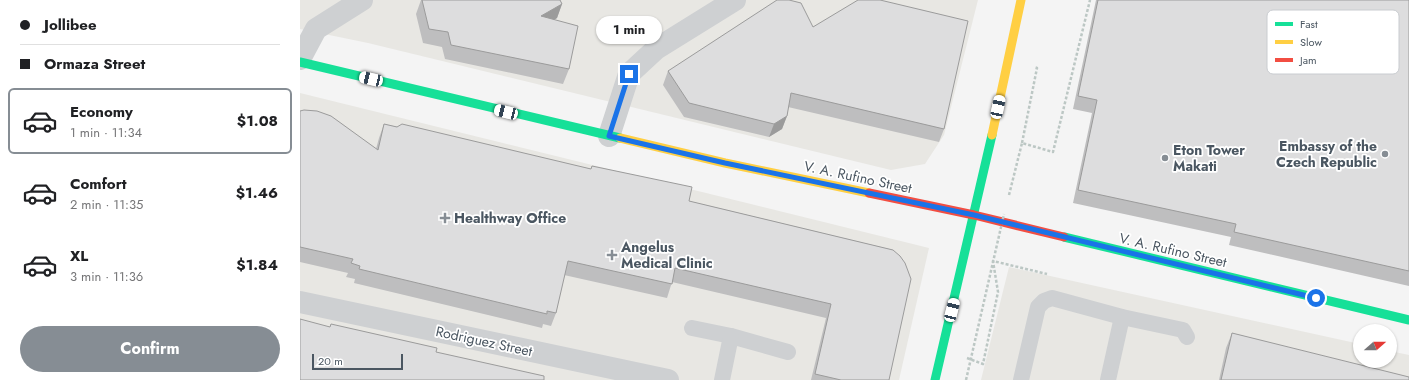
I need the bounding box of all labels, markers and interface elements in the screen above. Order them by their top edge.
legend [1267,10,1399,74]
text: Jollibee [44,14,97,36]
callout: 1 min [596,16,662,44]
text: Fast [1300,16,1318,32]
text: 1 min [613,20,645,39]
text: Slow [1300,34,1322,50]
text: Jam [1298,52,1317,68]
text: Ormaza Street [44,53,145,75]
route end [620,65,638,83]
car [358,70,384,88]
car [990,94,1006,120]
text: Economy [70,101,133,123]
icon: car [22,103,58,139]
car [493,103,519,121]
text: $1.08 [237,110,278,132]
text: 1 min · 11:34 [70,123,142,142]
place label: Embassy of the Czech Republic [1276,136,1377,172]
place label: Eton Tower Makati [1173,140,1245,176]
marker: Embassy of the Czech Republic [1380,149,1390,159]
marker: Eton Tower Makati [1160,153,1170,163]
street label: V. A. Rufino Street [802,156,914,198]
text: Comfort [70,173,127,195]
icon: car [22,175,58,211]
text: $1.46 [236,182,278,204]
text: 2 min · 11:35 [70,195,143,214]
place label: Healthway Office [454,208,566,228]
marker: Healthway Office [439,212,451,224]
street label: V. A. Rufino Street [1117,228,1229,272]
place label: Angelus Medical Clinic [620,237,713,273]
text: XL [70,245,88,267]
icon: car [22,247,58,283]
marker: Angelus Medical Clinic [606,249,618,261]
text: $1.84 [236,254,278,276]
text: 3 min · 11:36 [70,267,143,286]
route start [1307,289,1325,307]
car [943,297,961,323]
street label: Rodriguez Street [434,321,535,361]
north arrow [1353,324,1397,368]
map controls [1353,324,1397,368]
button: Confirm [20,326,280,372]
scale bar [312,352,403,371]
text: 20 m [318,353,343,369]

